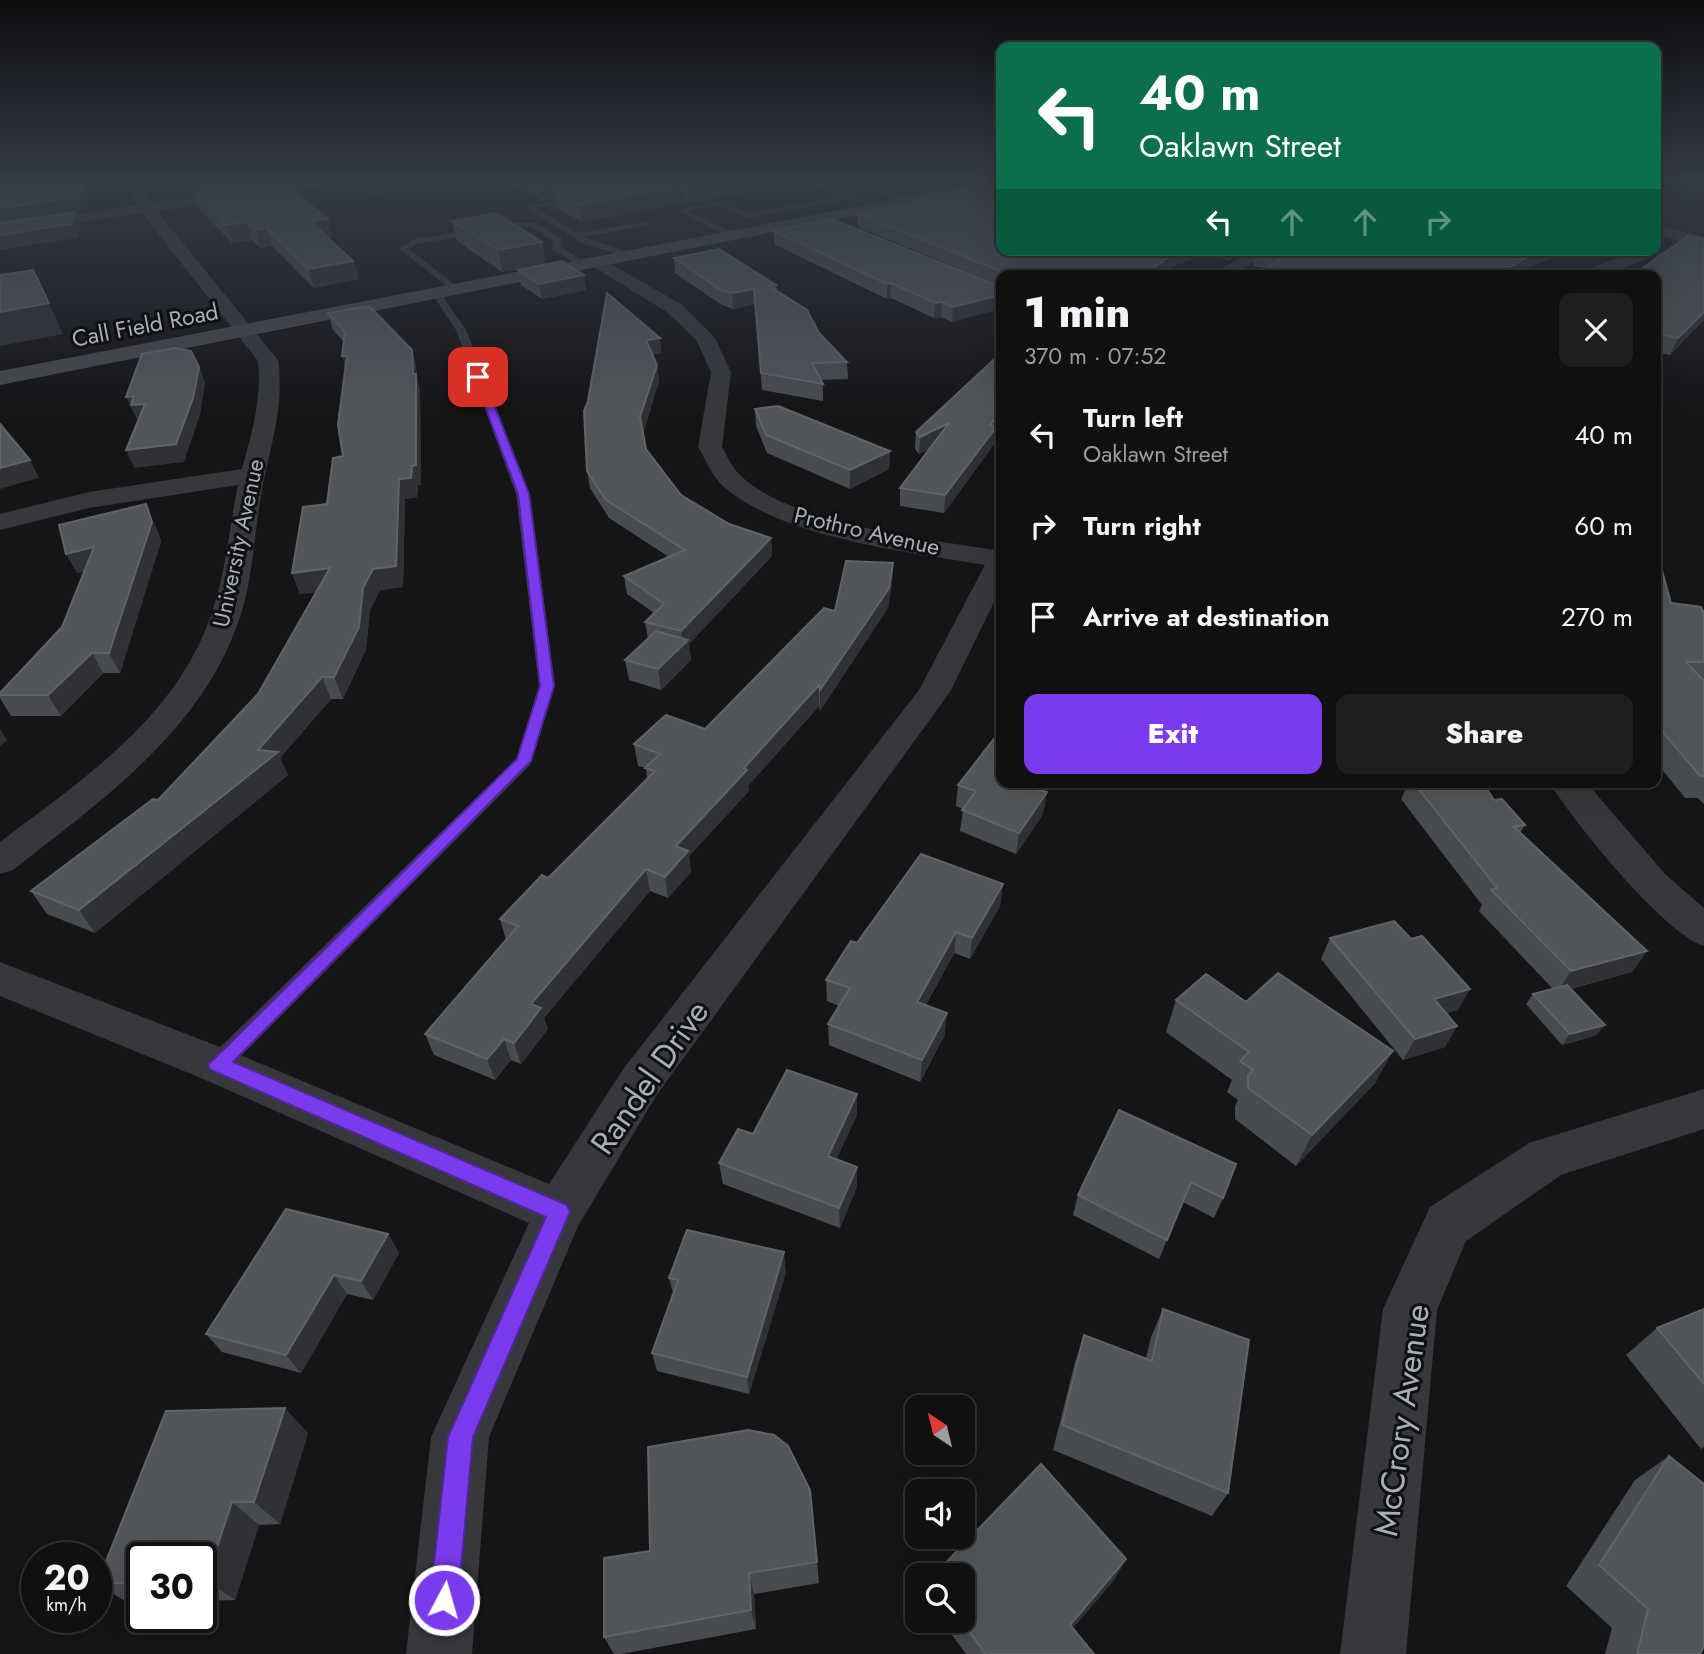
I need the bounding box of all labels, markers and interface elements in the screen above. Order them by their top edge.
text: 40 m [1139,58,1261,128]
icon: left [1024,70,1115,161]
text: Oaklawn Street [1139,123,1341,169]
icon: left [1200,203,1238,241]
icon: ahead [1273,203,1311,241]
icon: ahead [1346,203,1384,241]
icon: right [1419,203,1457,241]
text: 1 min [1024,282,1130,343]
button: close [1559,293,1633,367]
street label: Call Field Road [69,294,221,356]
text: 370 m · 07:52 [1024,339,1166,373]
pin [448,347,508,407]
icon: arrive [459,358,497,396]
text: Turn left [1083,399,1183,437]
icon: left [1024,416,1062,454]
text: 40 m [1574,416,1633,454]
text: Oaklawn Street [1083,437,1228,471]
street label: University Avenue [204,455,272,630]
street label: Prothro Avenue [791,498,943,564]
icon: right [1024,507,1062,545]
text: Turn right [1083,507,1201,545]
text: 60 m [1574,507,1633,545]
icon: arrive [1024,598,1062,636]
text: Arrive at destination [1083,598,1330,636]
text: 270 m [1561,598,1633,636]
button: Exit [1024,694,1322,774]
button: Share [1336,694,1633,774]
street label: Randel Drive [579,991,720,1164]
street label: McCrory Avenue [1362,1301,1441,1539]
north arrow [905,1395,975,1465]
map controls [905,1395,975,1633]
button: sound [905,1479,975,1549]
speed limit sign: 30 [126,1542,217,1633]
text: 20 [43,1553,90,1603]
position arrow [407,1563,481,1637]
button: search [905,1563,975,1633]
text: km/h [46,1592,87,1618]

